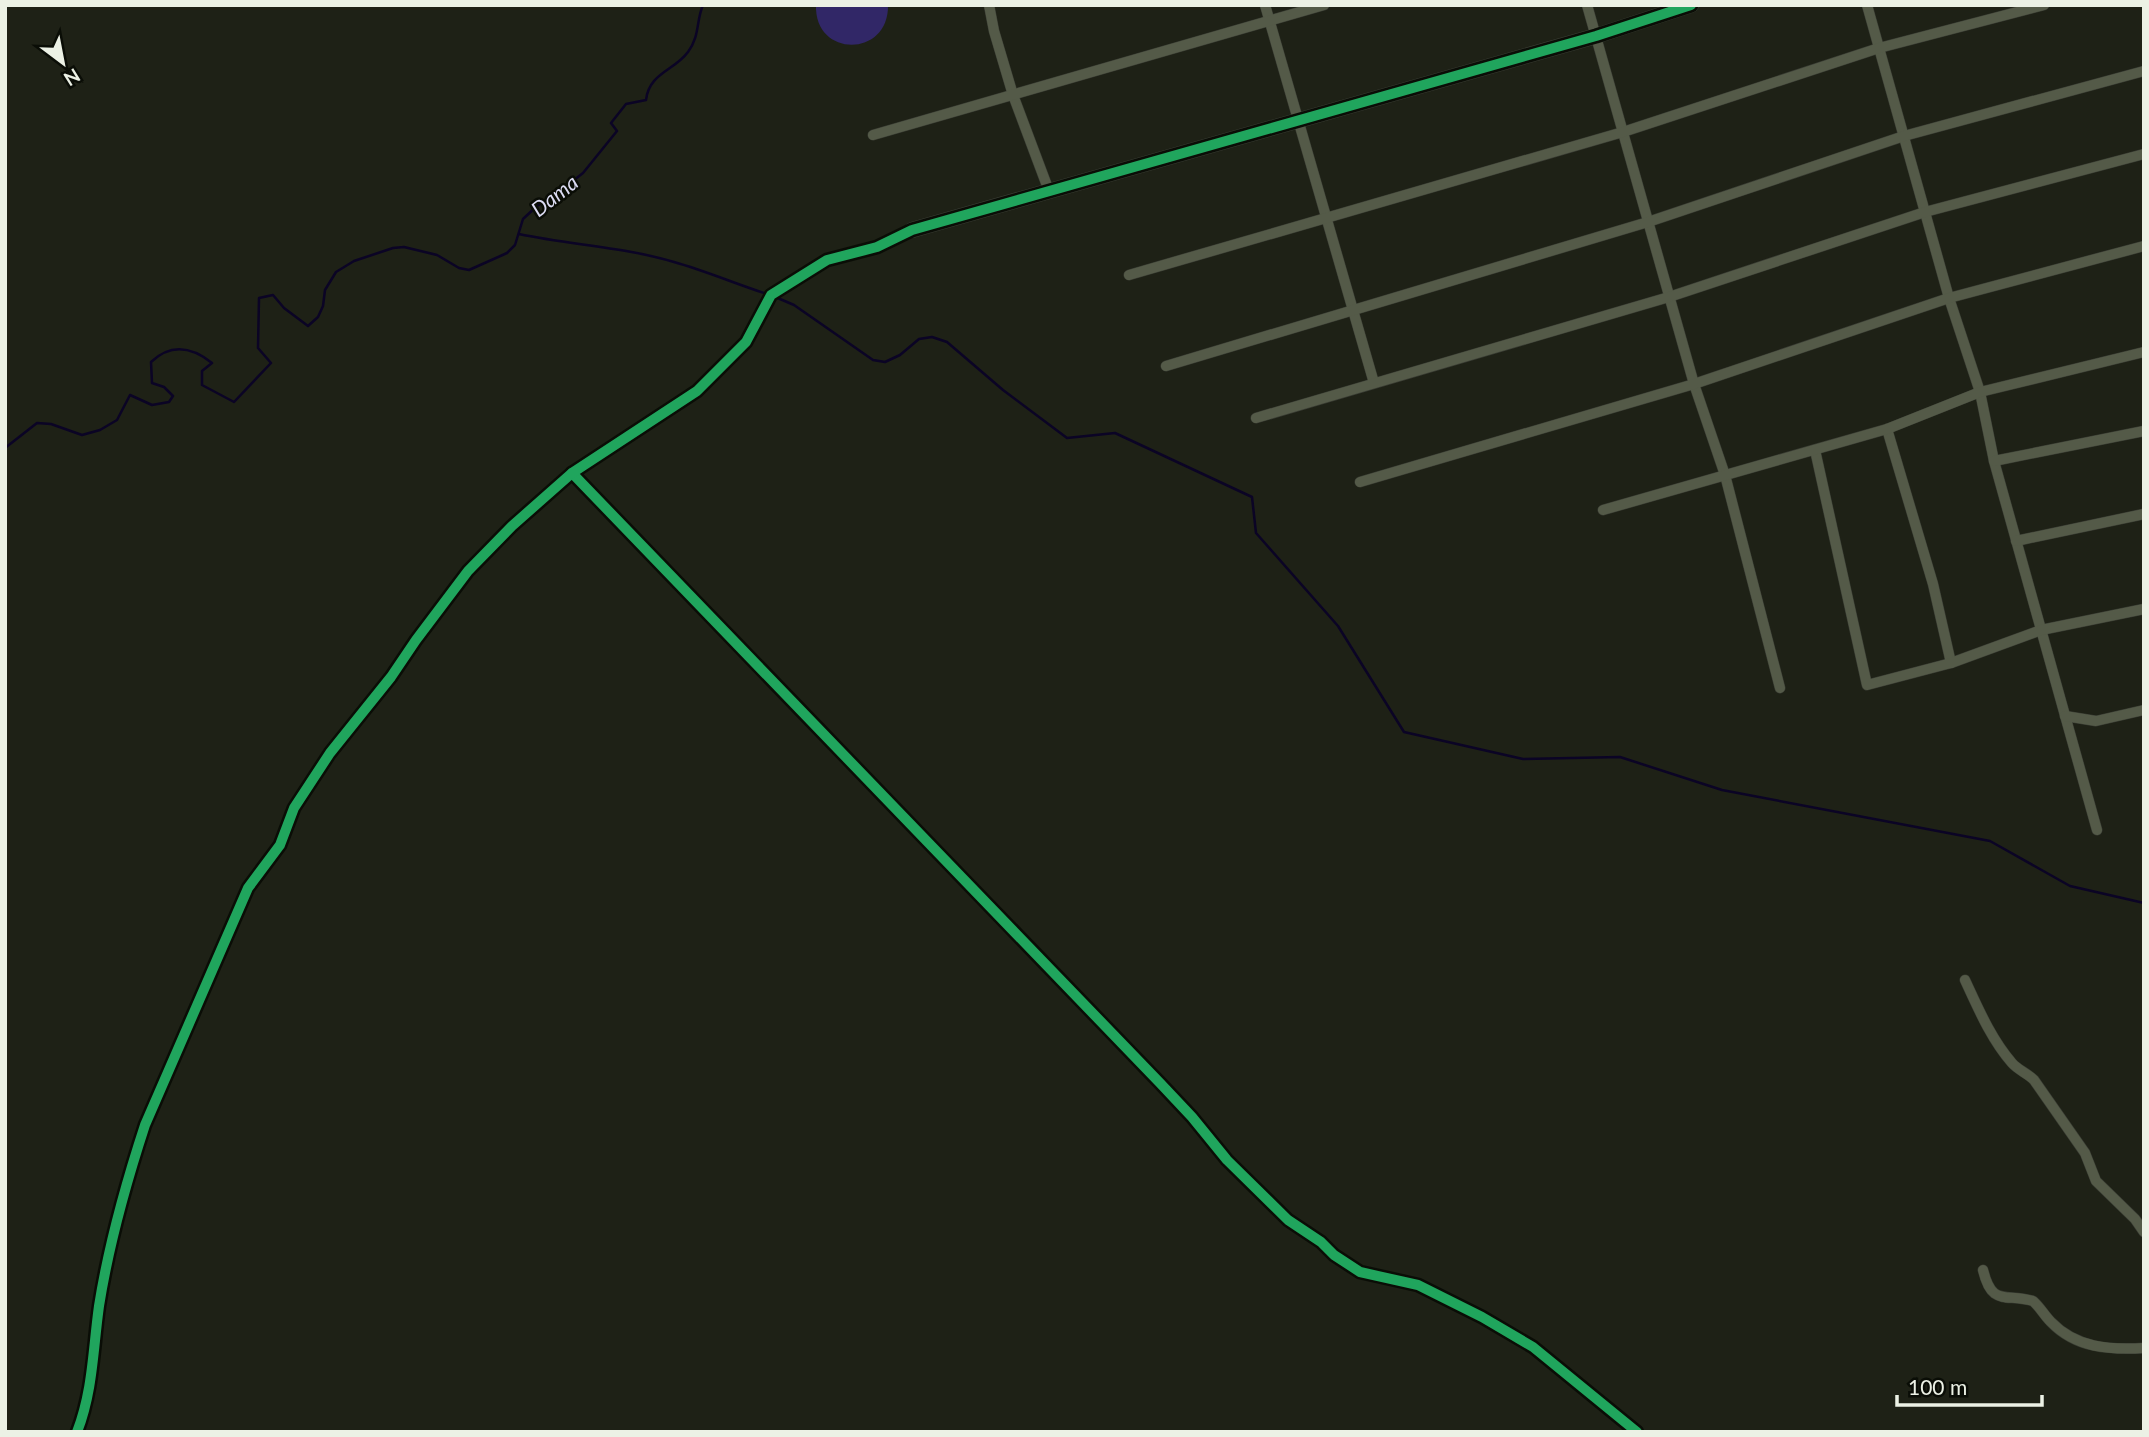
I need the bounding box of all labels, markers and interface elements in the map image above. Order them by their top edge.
north arrow [28,28,98,98]
text: N [60,64,85,91]
water label: Dama [526,169,582,221]
scale bar [1897,1364,2042,1408]
text: 100 m [1908,1374,1967,1399]

